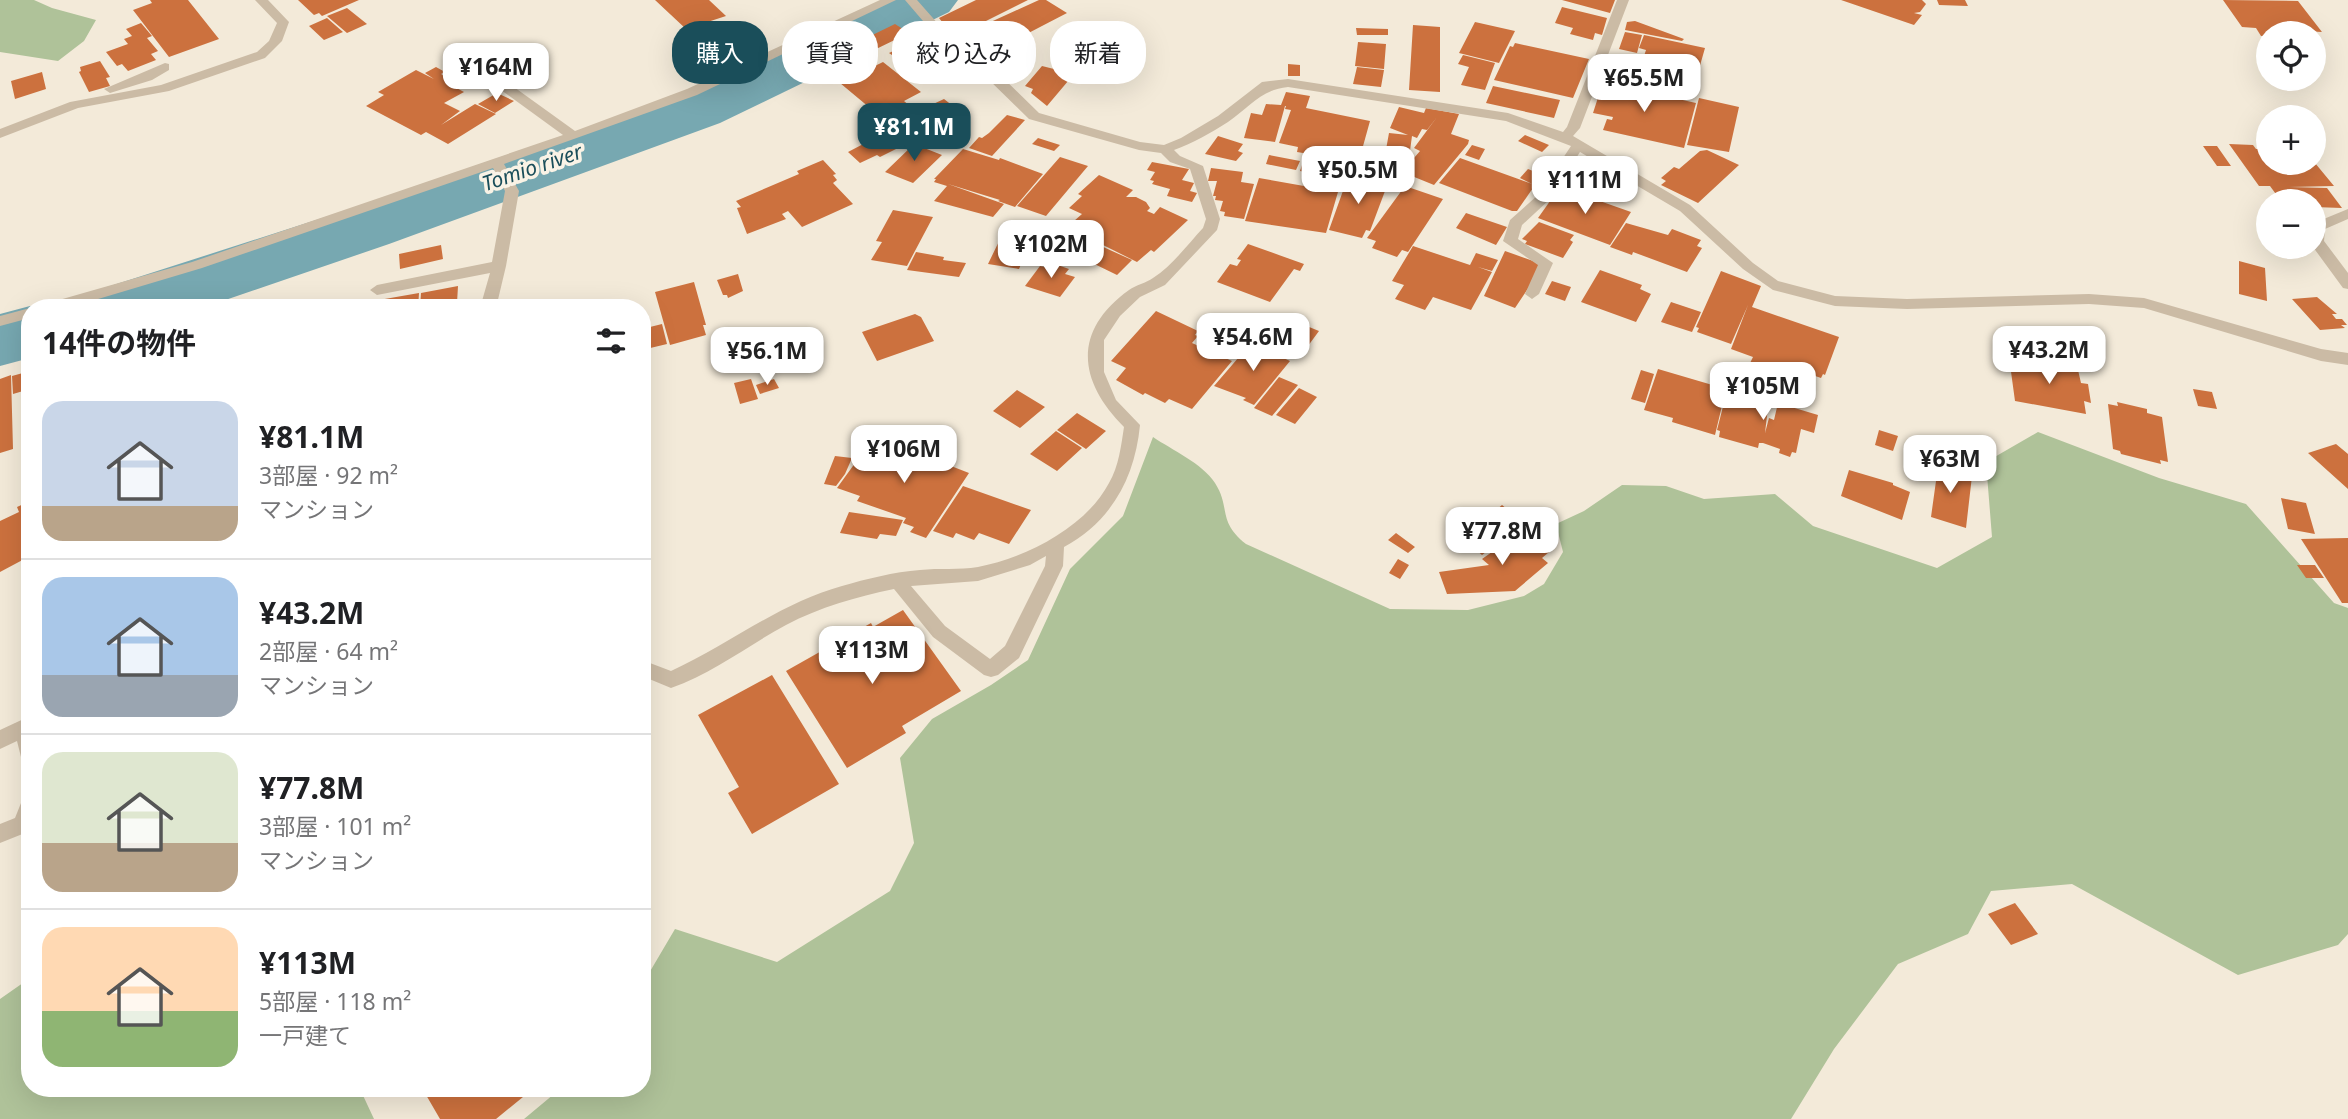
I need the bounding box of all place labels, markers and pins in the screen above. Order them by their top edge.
pin: ¥164M [447,43,545,103]
pin: ¥65.5M [1587,54,1701,114]
pin: ¥81.1M [857,104,971,163]
pin: ¥50.5M [1301,146,1415,206]
pin: ¥111M [1536,156,1634,216]
pin: ¥102M [1002,220,1100,280]
pin: ¥54.6M [1196,314,1310,373]
pin: ¥43.2M [1992,326,2106,386]
pin: ¥56.1M [710,328,824,387]
pin: ¥105M [1714,362,1812,422]
pin: ¥106M [855,426,953,485]
pin: ¥63M [1909,435,1991,495]
pin: ¥77.8M [1445,508,1559,567]
pin: ¥113M [823,626,921,686]

